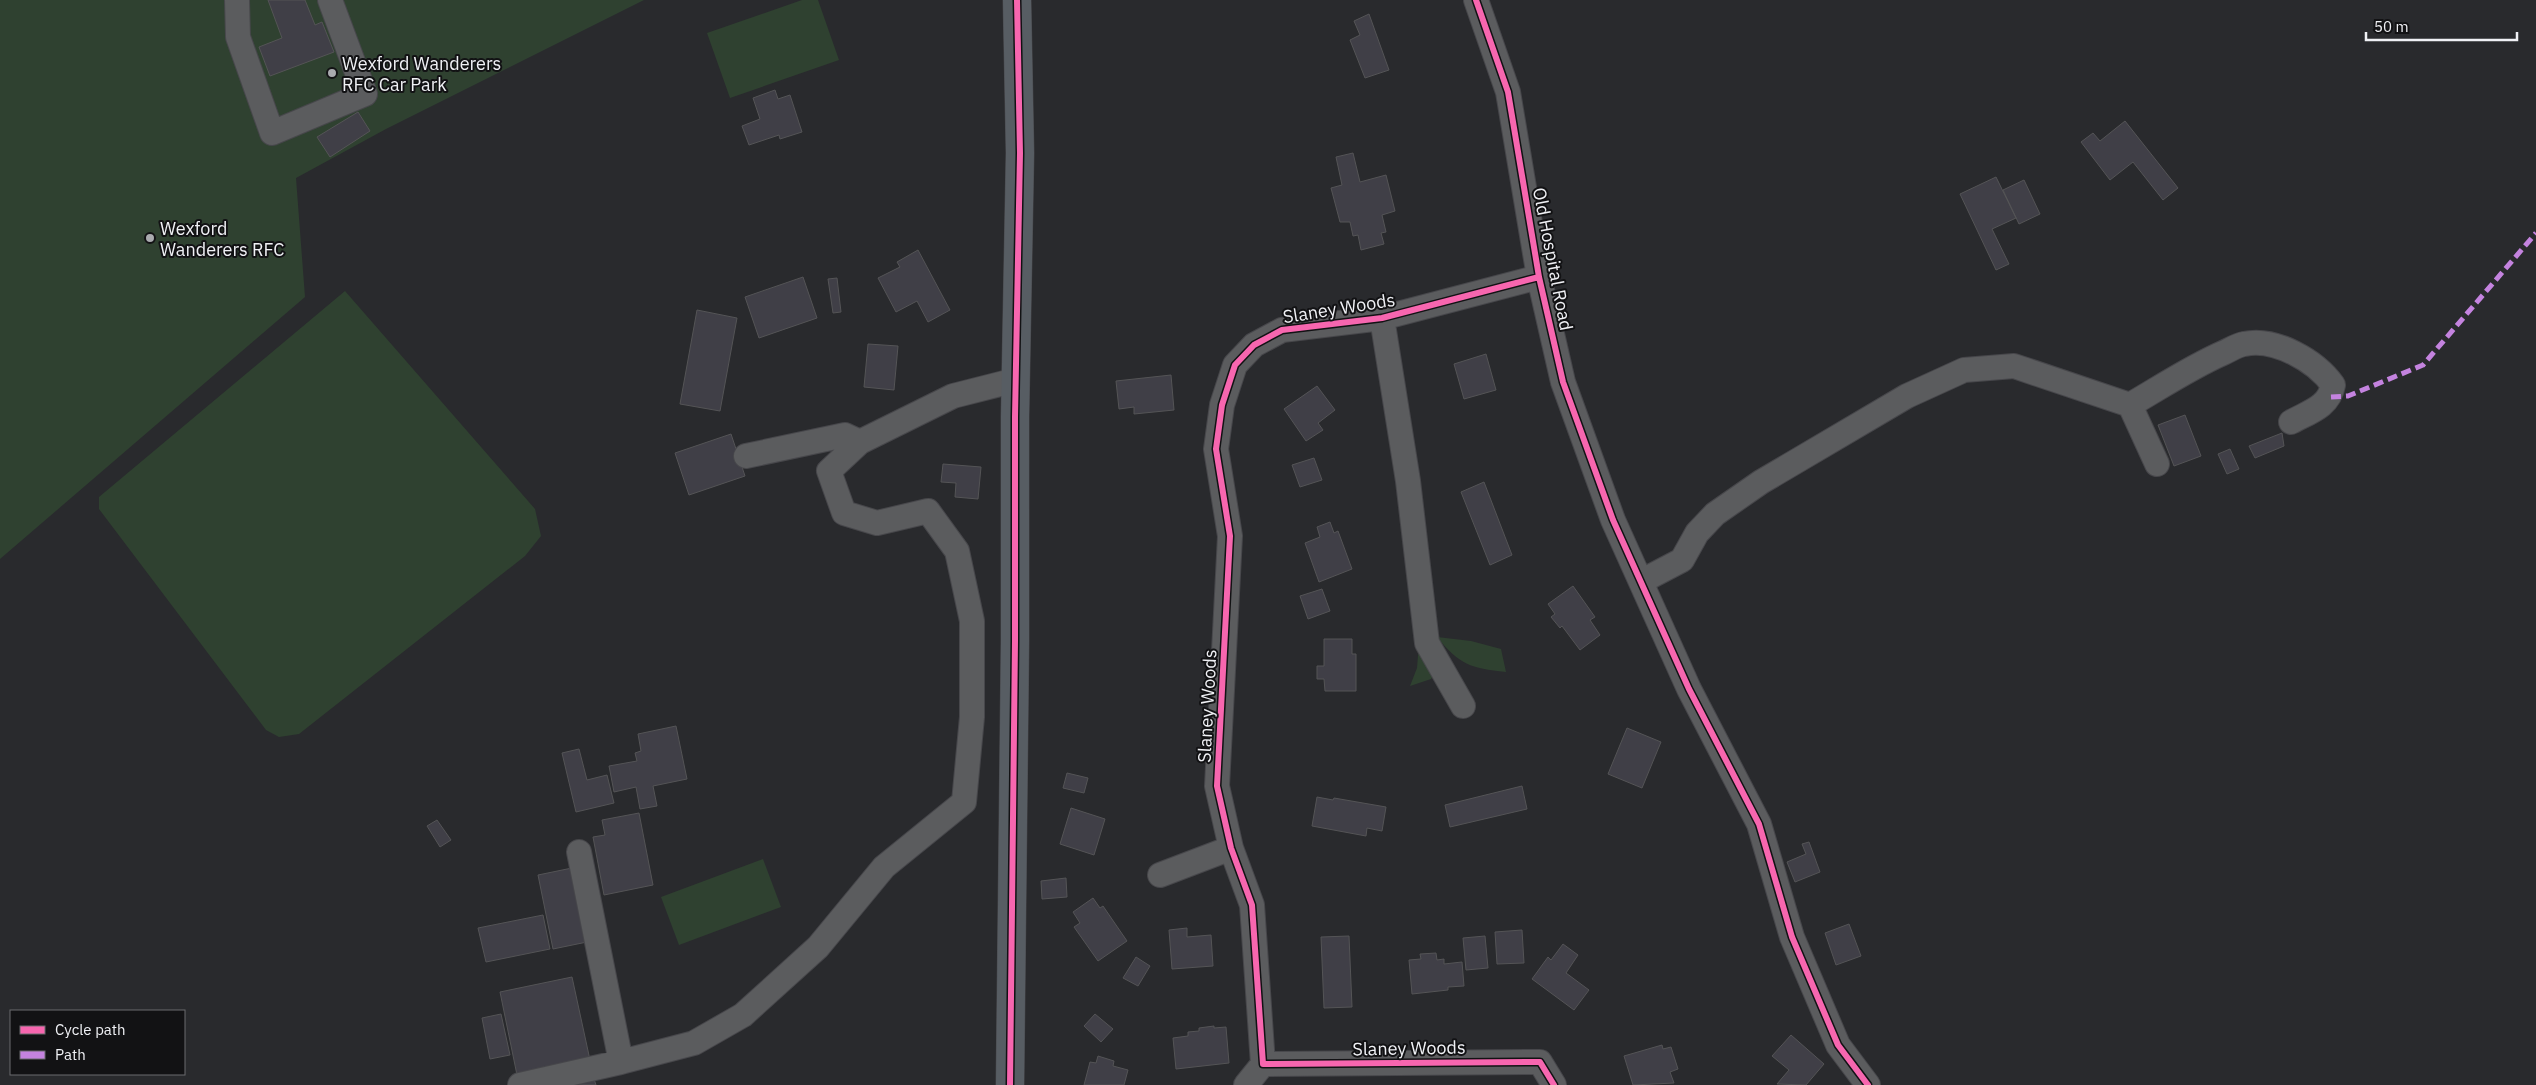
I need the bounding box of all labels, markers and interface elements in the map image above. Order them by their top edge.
scale bar [2366,10,2517,42]
text: 50 m [2374,17,2409,36]
place label: Wexford Wanderers RFC Car Park [342,52,501,96]
marker: Wexford Wanderers RFC Car Park [326,67,338,79]
street label: Old Hospital Road [1528,185,1578,333]
place label: Wexford Wanderers RFC [160,217,285,261]
marker: Wexford Wanderers RFC [144,232,156,244]
street label: Slaney Woods [1281,288,1397,328]
street label: Slaney Woods [1193,649,1221,763]
legend [10,1010,185,1075]
text: Cycle path [55,1020,126,1039]
street label: Slaney Woods [1352,1036,1466,1060]
text: Path [55,1045,86,1064]

